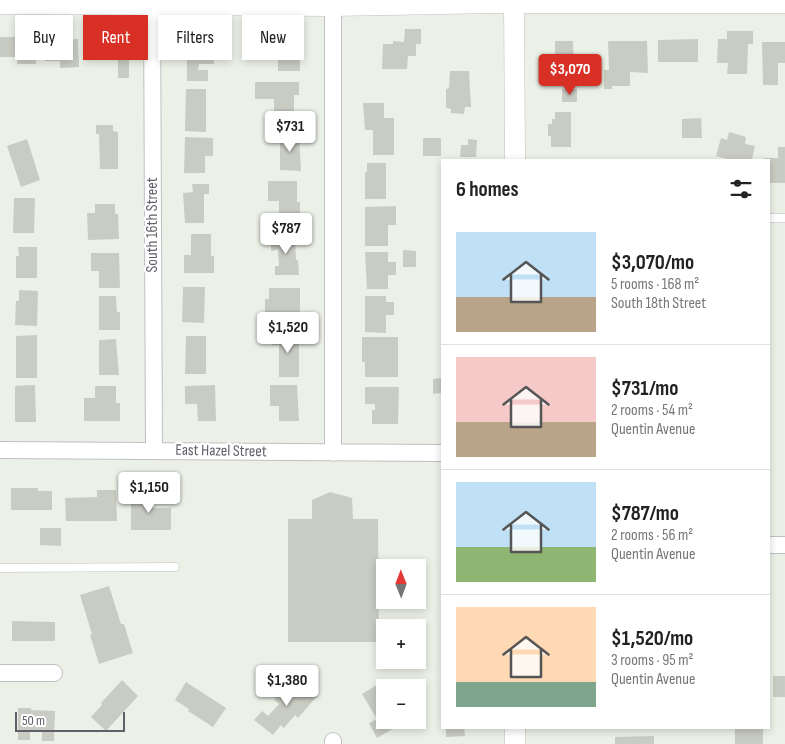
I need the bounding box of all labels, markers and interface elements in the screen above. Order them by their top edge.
chip: Buy [15,15,73,60]
chip: Rent [83,15,148,60]
chip: Filters [158,15,232,60]
chip: New [242,15,304,60]
pin: $3,070 [529,54,611,96]
text: $3,070 [550,60,590,79]
pin: $731 [260,110,320,153]
text: $731 [276,117,304,136]
icon: filters [727,175,755,203]
street label: South 16th Street [143,177,162,273]
text: 6 homes [456,177,519,202]
pin: $787 [256,212,316,255]
text: $787 [271,219,301,238]
text: $3,070/mo [611,250,694,275]
icon: home [496,252,556,312]
text: 5 rooms · 168 m² [611,275,699,294]
text: South 18th Street [611,294,706,313]
pin: $1,520 [247,312,329,354]
text: $1,520 [268,318,308,337]
text: $731/mo [611,376,678,401]
icon: home [496,377,556,437]
text: 2 rooms · 54 m² [611,401,693,420]
text: Quentin Avenue [611,420,695,439]
street label: East Hazel Street [175,441,267,461]
pin: $1,150 [108,472,190,514]
text: $1,150 [129,478,169,497]
text: $787/mo [611,501,679,526]
icon: home [496,502,556,562]
text: 2 rooms · 56 m² [611,526,693,545]
text: Quentin Avenue [611,545,695,564]
north arrow [376,559,426,609]
map controls [376,559,426,729]
button: + [376,619,426,669]
text: $1,520/mo [611,626,693,651]
icon: home [496,627,556,687]
text: 3 rooms · 95 m² [611,651,693,670]
pin: $1,380 [246,664,328,707]
text: Quentin Avenue [611,670,695,689]
text: $1,380 [267,671,307,690]
button: − [376,679,426,729]
scale bar [15,709,125,732]
text: 50 m [22,712,45,729]

